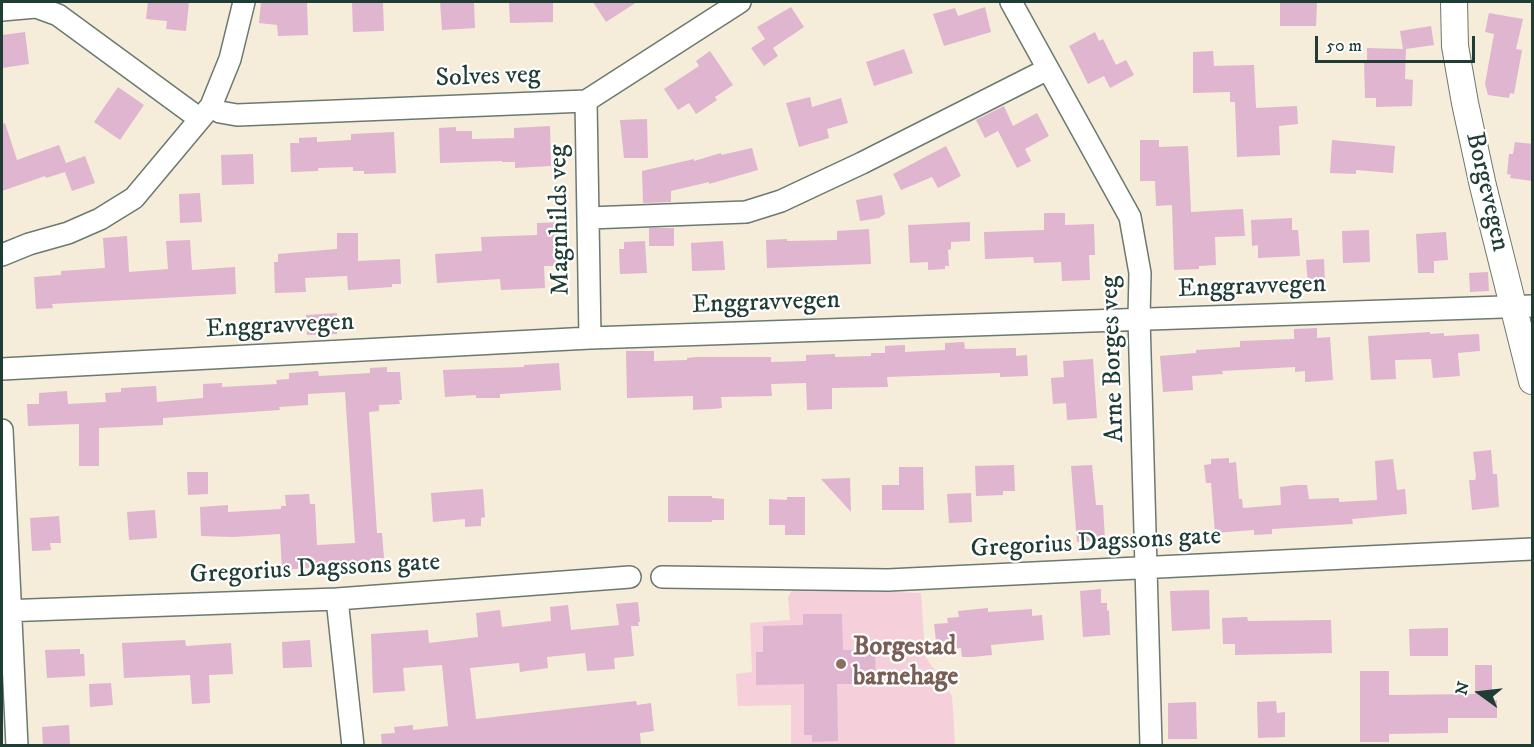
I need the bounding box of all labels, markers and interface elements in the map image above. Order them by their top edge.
scale bar [1318,24,1478,62]
text: 50 m [1326,35,1362,57]
street label: Solves veg [435,61,541,95]
street label: Borgevegen [1457,129,1515,255]
street label: Magnhilds veg [544,144,578,296]
street label: Enggravvegen [1177,270,1327,306]
street label: Arne Borges veg [1095,275,1133,443]
street label: Enggravvegen [691,286,841,322]
street label: Enggravvegen [205,308,355,346]
street label: Gregorius Dagssons gate [970,522,1222,566]
street label: Gregorius Dagssons gate [189,548,441,592]
place label: Borgestad barnehage [853,633,958,694]
marker: Borgestad barnehage [834,657,848,671]
north arrow [1450,663,1510,723]
text: N [1451,679,1474,697]

